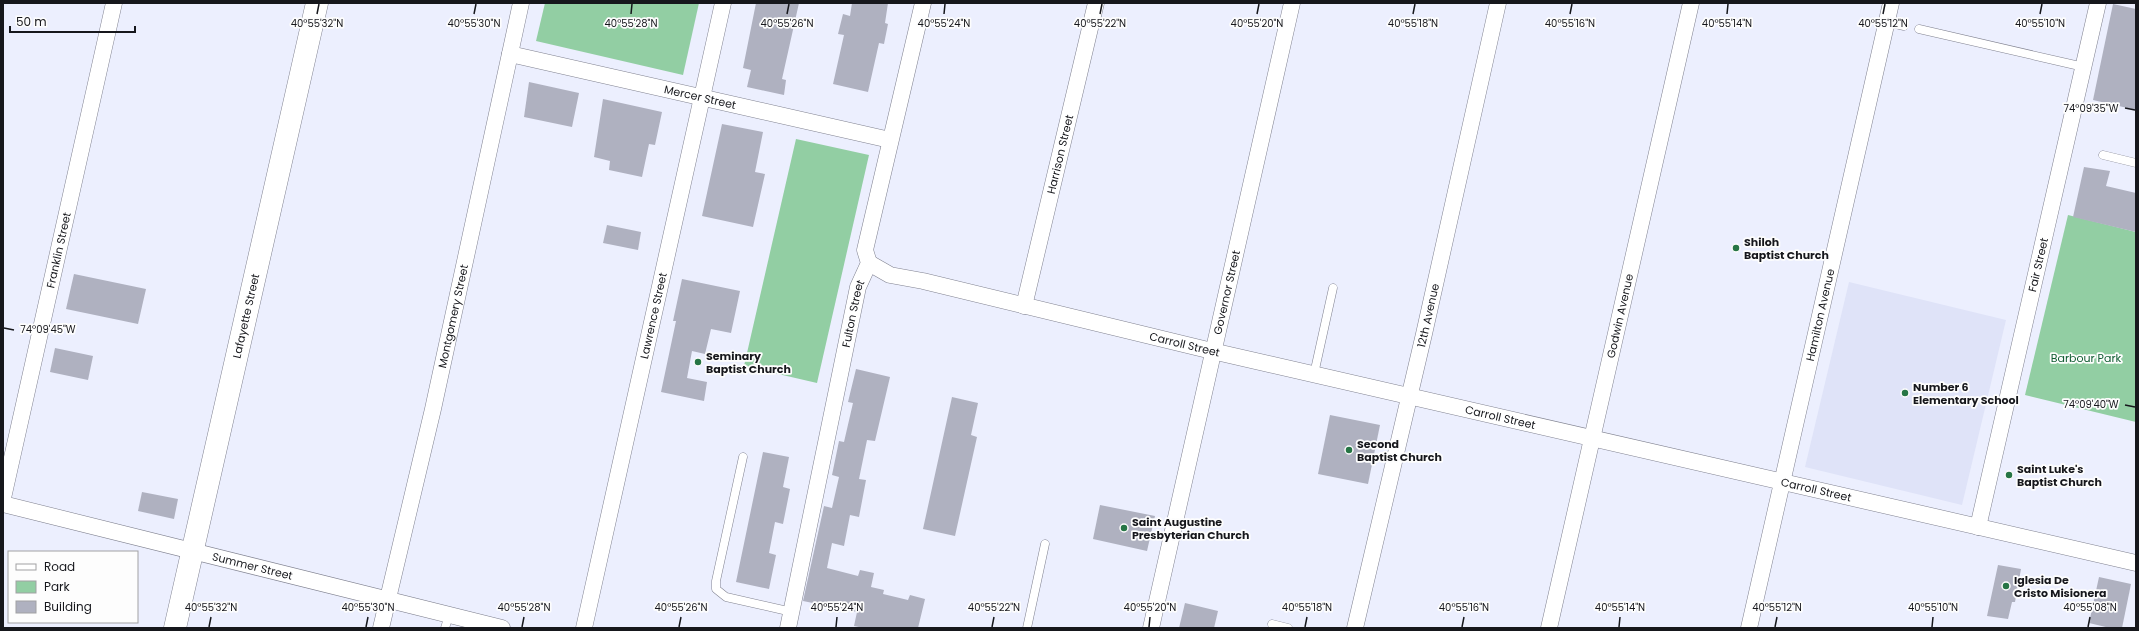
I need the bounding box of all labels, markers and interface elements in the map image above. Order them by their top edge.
scale bar [10,8,135,34]
text: 50 m [16,13,47,30]
text: 40°55'32"N [291,16,343,31]
text: 40°55'30"N [448,16,500,31]
text: 40°55'28"N [605,16,657,31]
text: 40°55'26"N [761,16,813,31]
text: 40°55'24"N [918,16,970,31]
text: 40°55'22"N [1074,16,1126,31]
text: 40°55'20"N [1231,16,1283,31]
text: 40°55'18"N [1388,16,1438,31]
text: 40°55'16"N [1545,16,1595,31]
text: 40°55'14"N [1702,16,1752,31]
text: 40°55'12"N [1858,16,1908,31]
text: 40°55'10"N [2015,16,2065,31]
street label: Mercer Street [663,81,738,113]
text: 74°09'35"W [2064,101,2119,116]
street label: Harrison Street [1043,113,1077,196]
street label: Franklin Street [42,211,75,290]
place label: Shiloh Baptist Church [1744,234,1829,263]
street label: Fair Street [2024,236,2052,293]
marker: Shiloh Baptist Church [1731,243,1741,253]
street label: Governor Street [1209,249,1244,336]
street label: Montgomery Street [434,263,472,370]
street label: Hamilton Avenue [1802,267,1838,363]
street label: Lawrence Street [636,271,671,360]
street label: Lafayette Street [229,272,263,360]
street label: Godwin Avenue [1603,272,1637,360]
street label: Fulton Street [838,277,868,349]
street label: 12th Avenue [1413,282,1443,349]
text: 74°09'45"W [20,322,76,337]
street label: Carroll Street [1148,328,1221,361]
place label: Seminary Baptist Church [706,348,791,377]
park label: Barbour Park [2051,350,2122,366]
marker: Seminary Baptist Church [693,357,703,367]
place label: Number 6 Elementary School [1913,379,2019,408]
marker: Number 6 Elementary School [1900,388,1910,398]
text: 74°09'40"W [2063,397,2119,412]
street label: Carroll Street [1464,401,1537,433]
place label: Second Baptist Church [1357,436,1442,465]
marker: Second Baptist Church [1344,445,1354,455]
place label: Saint Luke's Baptist Church [2017,461,2102,490]
marker: Saint Luke's Baptist Church [2004,470,2014,480]
street label: Carroll Street [1779,474,1853,505]
place label: Saint Augustine Presbyterian Church [1132,514,1249,543]
marker: Saint Augustine Presbyterian Church [1119,523,1129,533]
street label: Summer Street [211,548,294,584]
legend [8,551,138,623]
text: Road [44,558,75,575]
place label: Iglesia De Cristo Misionera [2014,572,2106,601]
text: Park [44,578,71,595]
marker: Iglesia De Cristo Misionera [2001,581,2011,591]
text: Building [44,598,92,615]
text: 40°55'32"N [185,600,237,615]
text: 40°55'30"N [342,600,394,615]
text: 40°55'28"N [498,600,550,615]
text: 40°55'26"N [655,600,707,615]
text: 40°55'24"N [811,600,863,615]
text: 40°55'22"N [968,600,1020,615]
text: 40°55'20"N [1124,600,1176,615]
text: 40°55'18"N [1282,600,1332,615]
text: 40°55'16"N [1439,600,1489,615]
text: 40°55'14"N [1595,600,1645,615]
text: 40°55'12"N [1752,600,1802,615]
text: 40°55'10"N [1908,600,1958,615]
text: 40°55'08"N [2063,600,2117,615]

